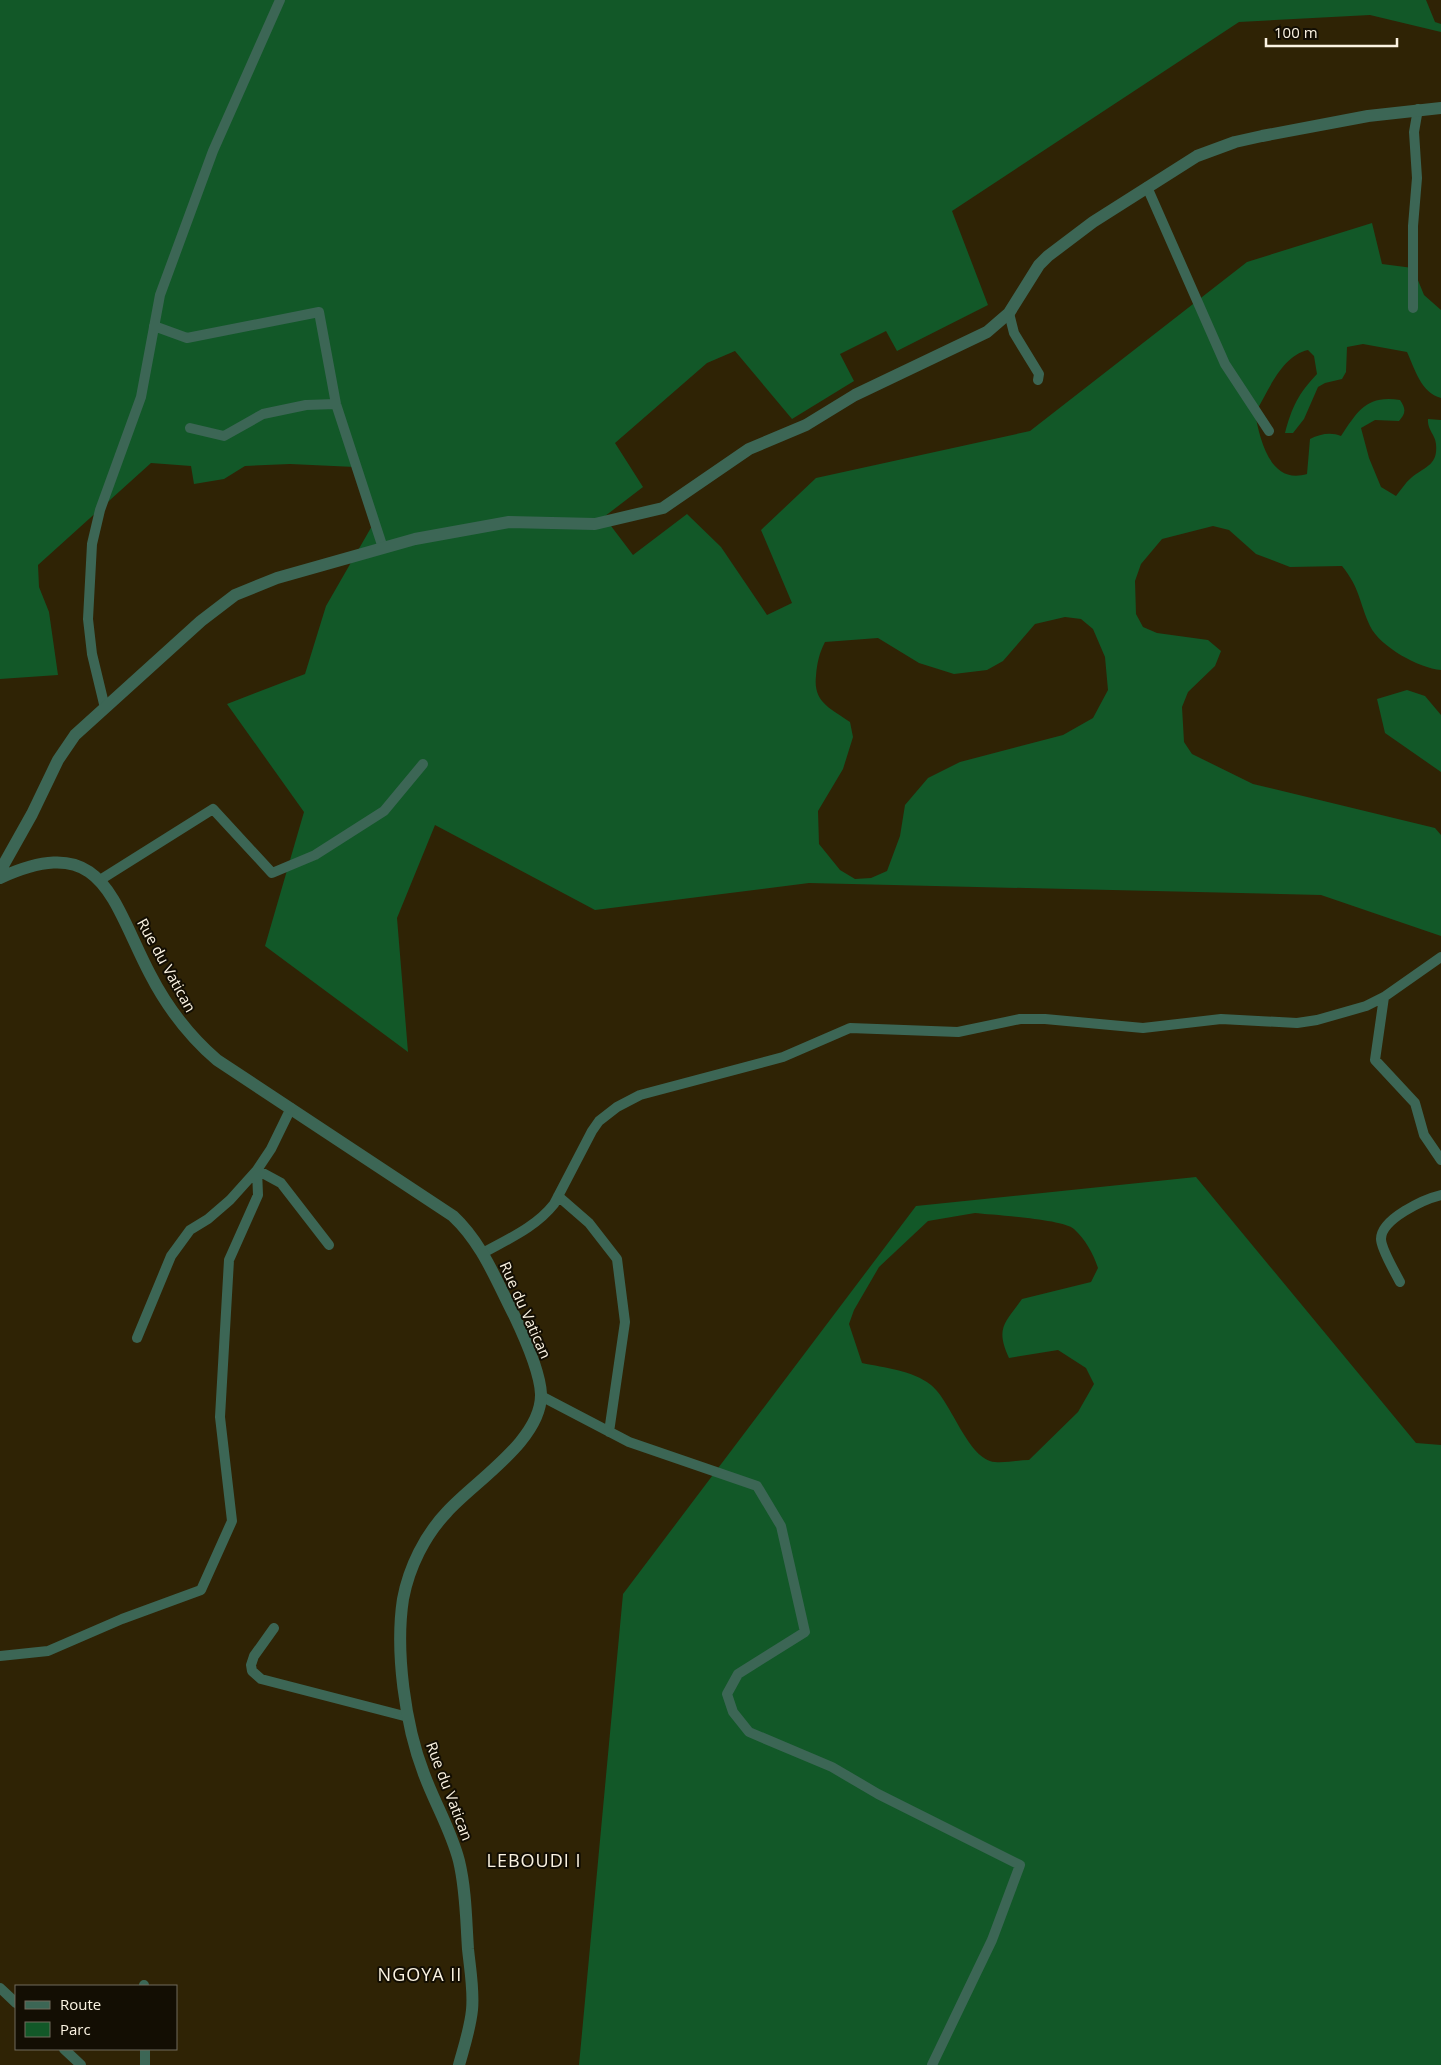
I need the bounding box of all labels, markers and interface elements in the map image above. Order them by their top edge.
scale bar [1266,15,1397,47]
text: 100 m [1274,22,1318,42]
street label: Rue du Vatican [133,915,201,1015]
street label: Rue du Vatican [496,1258,556,1362]
street label: Rue du Vatican [422,1739,478,1843]
district label: LEBOUDI I [487,1848,581,1872]
district label: NGOYA II [378,1962,462,1986]
legend [15,1985,178,2050]
text: Route [60,1994,101,2014]
text: Parc [60,2019,91,2039]

